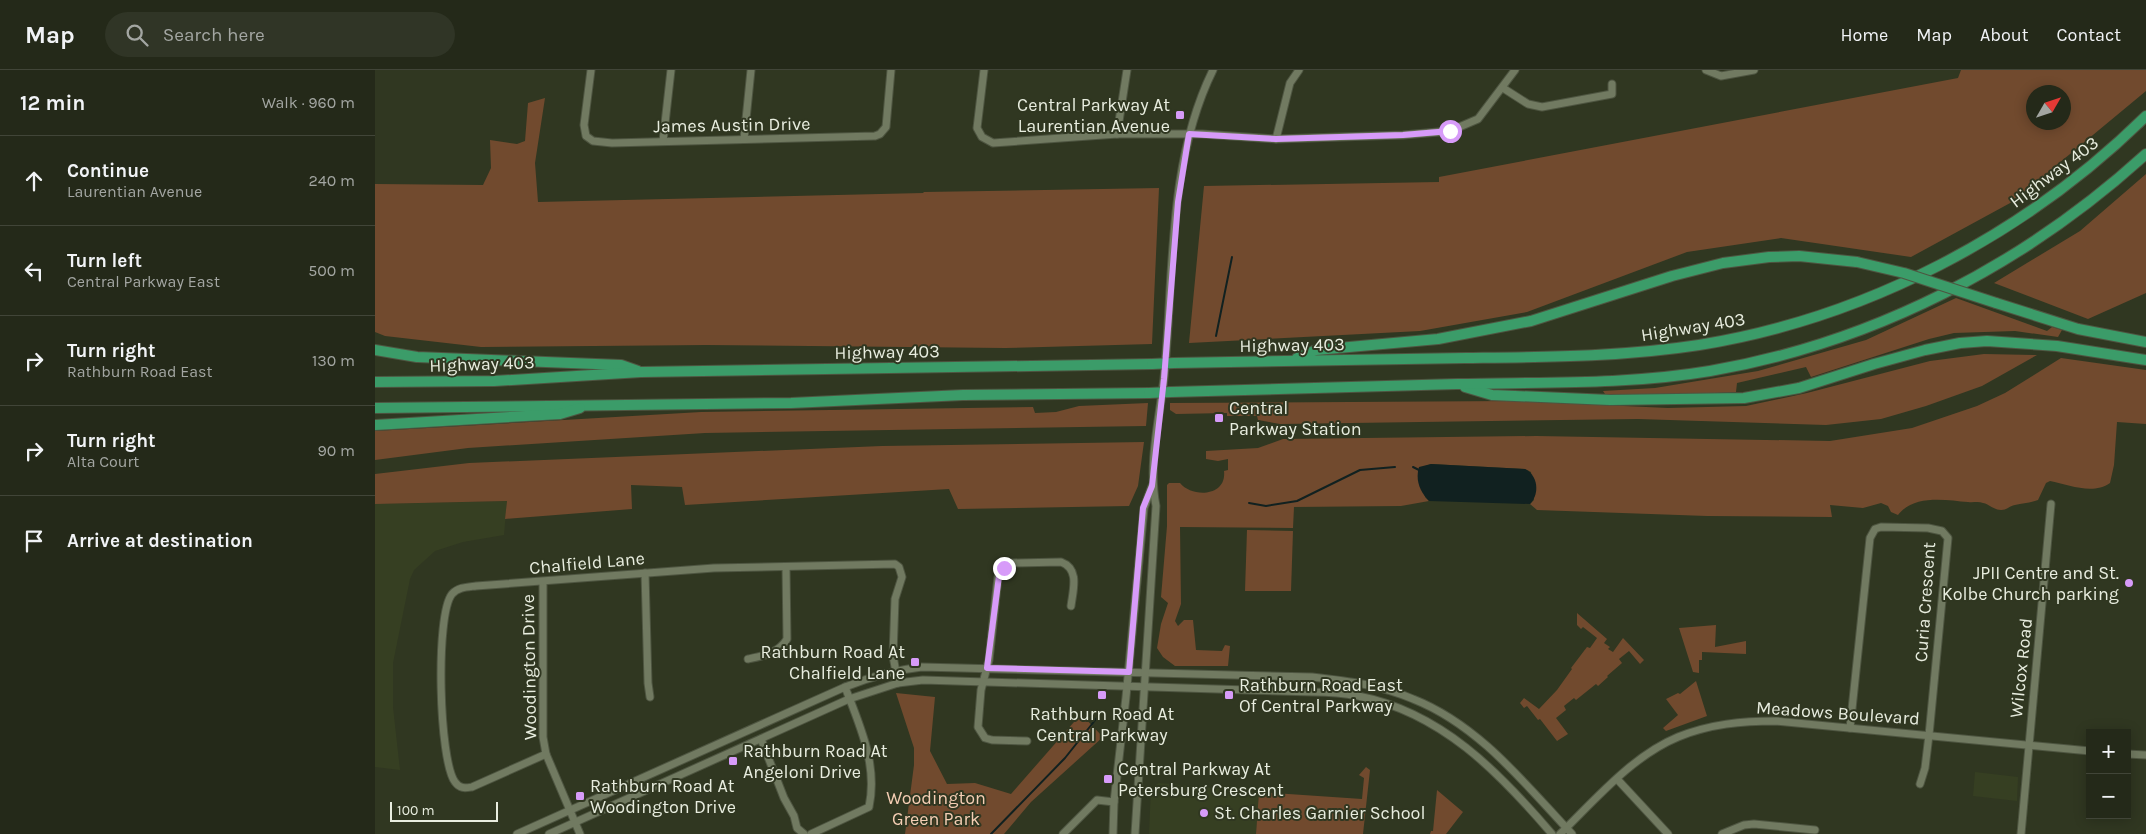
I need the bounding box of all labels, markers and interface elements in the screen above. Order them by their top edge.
search box [105,12,455,57]
text: Map [25,21,75,49]
icon: search [123,21,151,49]
text: Search here [163,24,265,46]
text: Home [1840,24,1888,46]
text: Map [1916,24,1952,46]
text: About [1980,24,2029,46]
text: Contact [2057,24,2121,46]
north arrow [2026,85,2071,130]
text: 12 min [20,91,85,115]
text: Walk · 960 m [262,93,355,112]
place label: Central Parkway At Laurentian Avenue [1017,94,1170,137]
marker: Central Parkway At Laurentian Avenue [1174,109,1186,121]
street label: James Austin Drive [653,113,811,137]
route start [1439,120,1462,143]
street label: Highway 403 [2005,131,2103,213]
text: Continue [67,160,149,182]
icon: ahead [20,167,48,195]
text: 240 m [309,171,355,190]
text: Laurentian Avenue [67,182,202,201]
text: Turn left [67,250,142,272]
icon: left [20,257,48,285]
text: 500 m [308,261,355,280]
text: Central Parkway East [67,272,220,291]
street label: Highway 403 [1639,308,1747,346]
street label: Highway 403 [1239,333,1345,357]
text: Turn right [67,340,156,362]
street label: Highway 403 [834,340,940,364]
icon: right [20,347,48,375]
text: 130 m [312,351,355,370]
street label: Highway 403 [429,351,535,377]
text: Rathburn Road East [67,362,213,381]
place label: Central Parkway Station [1229,397,1362,440]
marker: Central Parkway Station [1213,412,1225,424]
text: Turn right [67,430,156,452]
icon: right [20,437,48,465]
text: 90 m [317,441,355,460]
text: Alta Court [67,452,139,471]
icon: arrive [20,527,48,555]
text: Arrive at destination [67,530,253,552]
street label: Curia Crescent [1910,541,1940,663]
street label: Chalfield Lane [528,547,646,579]
route end [993,557,1016,580]
place label: JPII Centre and St. Kolbe Church parking [1942,562,2119,605]
marker: JPII Centre and St. Kolbe Church parking [2123,577,2135,589]
street label: Woodington Drive [517,594,541,740]
street label: Wilcox Road [2005,617,2037,719]
place label: Rathburn Road At Chalfield Lane [760,641,905,684]
marker: Rathburn Road At Chalfield Lane [909,656,921,668]
place label: Rathburn Road East Of Central Parkway [1239,674,1403,717]
marker: Rathburn Road At Central Parkway [1096,689,1108,701]
marker: Rathburn Road East Of Central Parkway [1223,689,1235,701]
street label: Meadows Boulevard [1755,696,1921,730]
place label: Rathburn Road At Central Parkway [1030,703,1175,746]
map controls [2086,729,2131,819]
button: + [2086,729,2131,774]
place label: Rathburn Road At Angeloni Drive [743,740,888,783]
marker: Rathburn Road At Angeloni Drive [727,755,739,767]
place label: Central Parkway At Petersburg Crescent [1118,758,1284,801]
marker: Central Parkway At Petersburg Crescent [1102,773,1114,785]
button: − [2086,774,2131,819]
place label: Rathburn Road At Woodington Drive [590,775,736,818]
park label: Woodington Green Park [886,787,986,830]
marker: Rathburn Road At Woodington Drive [574,790,586,802]
scale bar [390,799,497,822]
text: 100 m [397,802,435,819]
place label: St. Charles Garnier School [1214,802,1425,824]
marker: St. Charles Garnier School [1198,807,1210,819]

